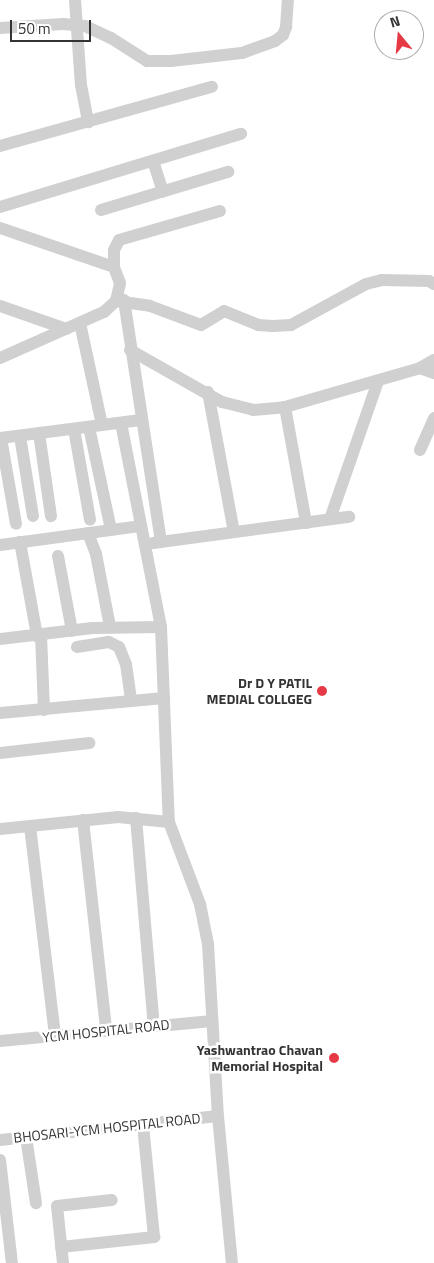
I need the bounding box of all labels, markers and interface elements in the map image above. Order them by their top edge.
scale bar [12,10,94,42]
north arrow [374,10,424,60]
text: N [387,10,402,33]
text: 50 m [18,17,51,40]
place label: Dr D Y PATIL MEDIAL COLLGEG [207,675,312,708]
marker: Dr D Y PATIL MEDIAL COLLGEG [316,685,328,697]
street label: YCM HOSPITAL ROAD [42,1016,170,1046]
place label: Yashwantrao Chavan Memorial Hospital [197,1042,323,1074]
marker: Yashwantrao Chavan Memorial Hospital [327,1051,341,1065]
street label: BHOSARI-YCM HOSPITAL ROAD [13,1110,201,1146]

